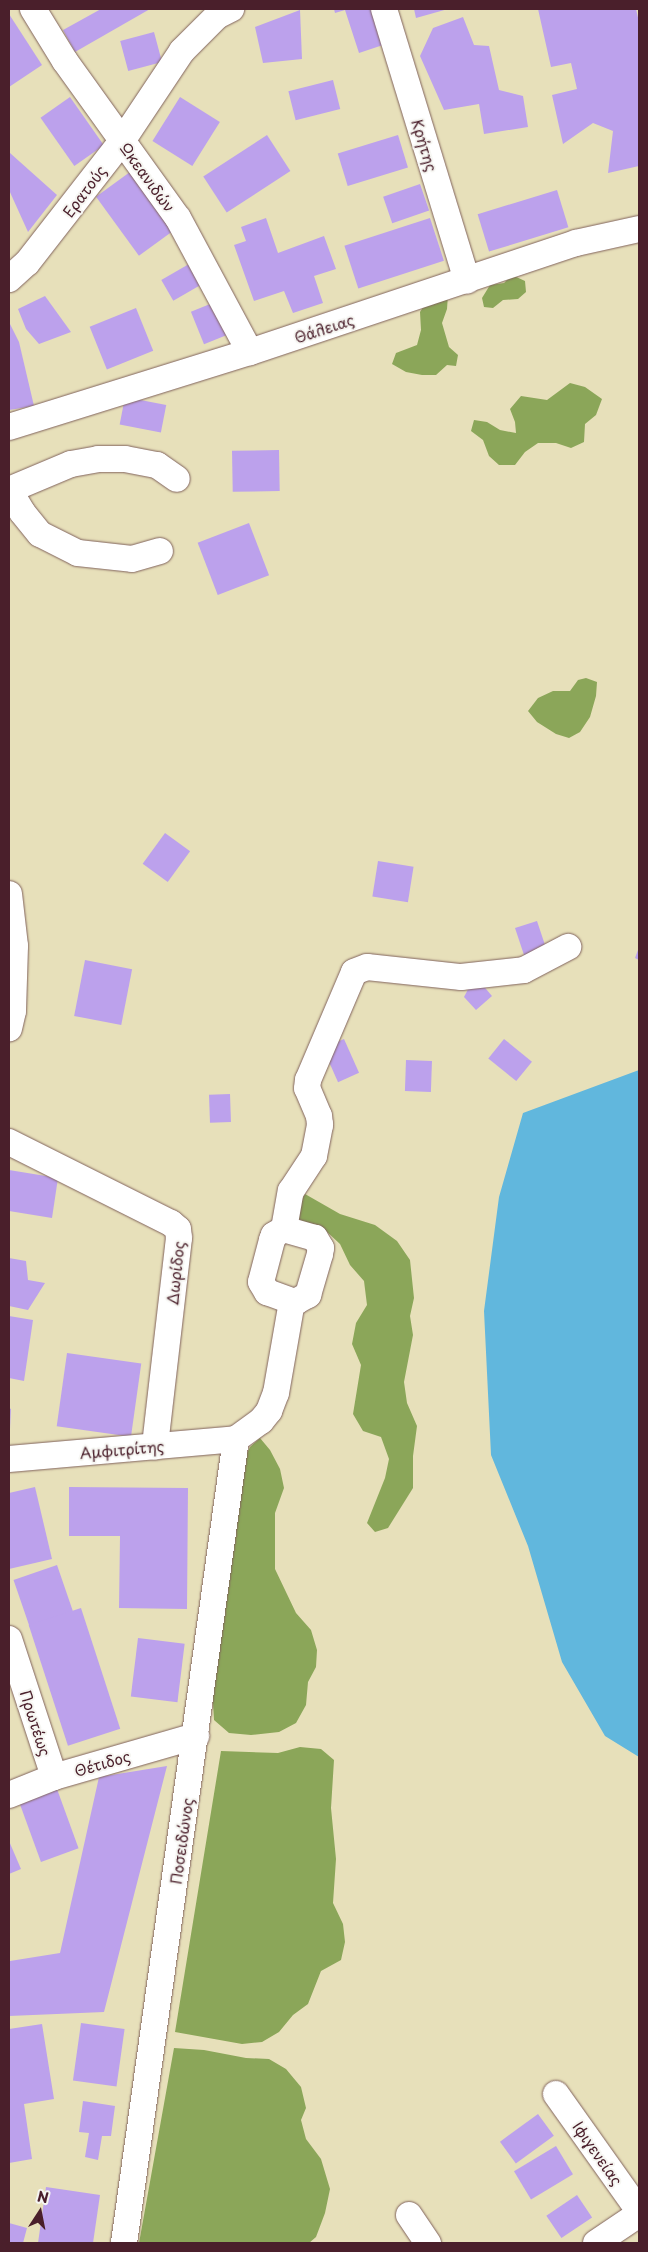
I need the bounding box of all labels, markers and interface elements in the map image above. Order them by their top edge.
street label: Κρήτης [409,117,441,173]
street label: Ωκεανιδών [117,139,179,215]
street label: Ερατούς [59,162,109,220]
street label: Θάλειας [292,310,356,346]
street label: Δωρίδος [163,1240,187,1306]
street label: Αμφιτρίτης [79,1436,165,1462]
street label: Πρωτέως [17,1688,55,1758]
street label: Θέτιδος [72,1746,132,1780]
street label: Ποσειδώνος [166,1797,196,1885]
street label: Ιφιγενείας [570,2118,626,2188]
text: N [36,2185,50,2208]
north arrow [15,2187,65,2237]

